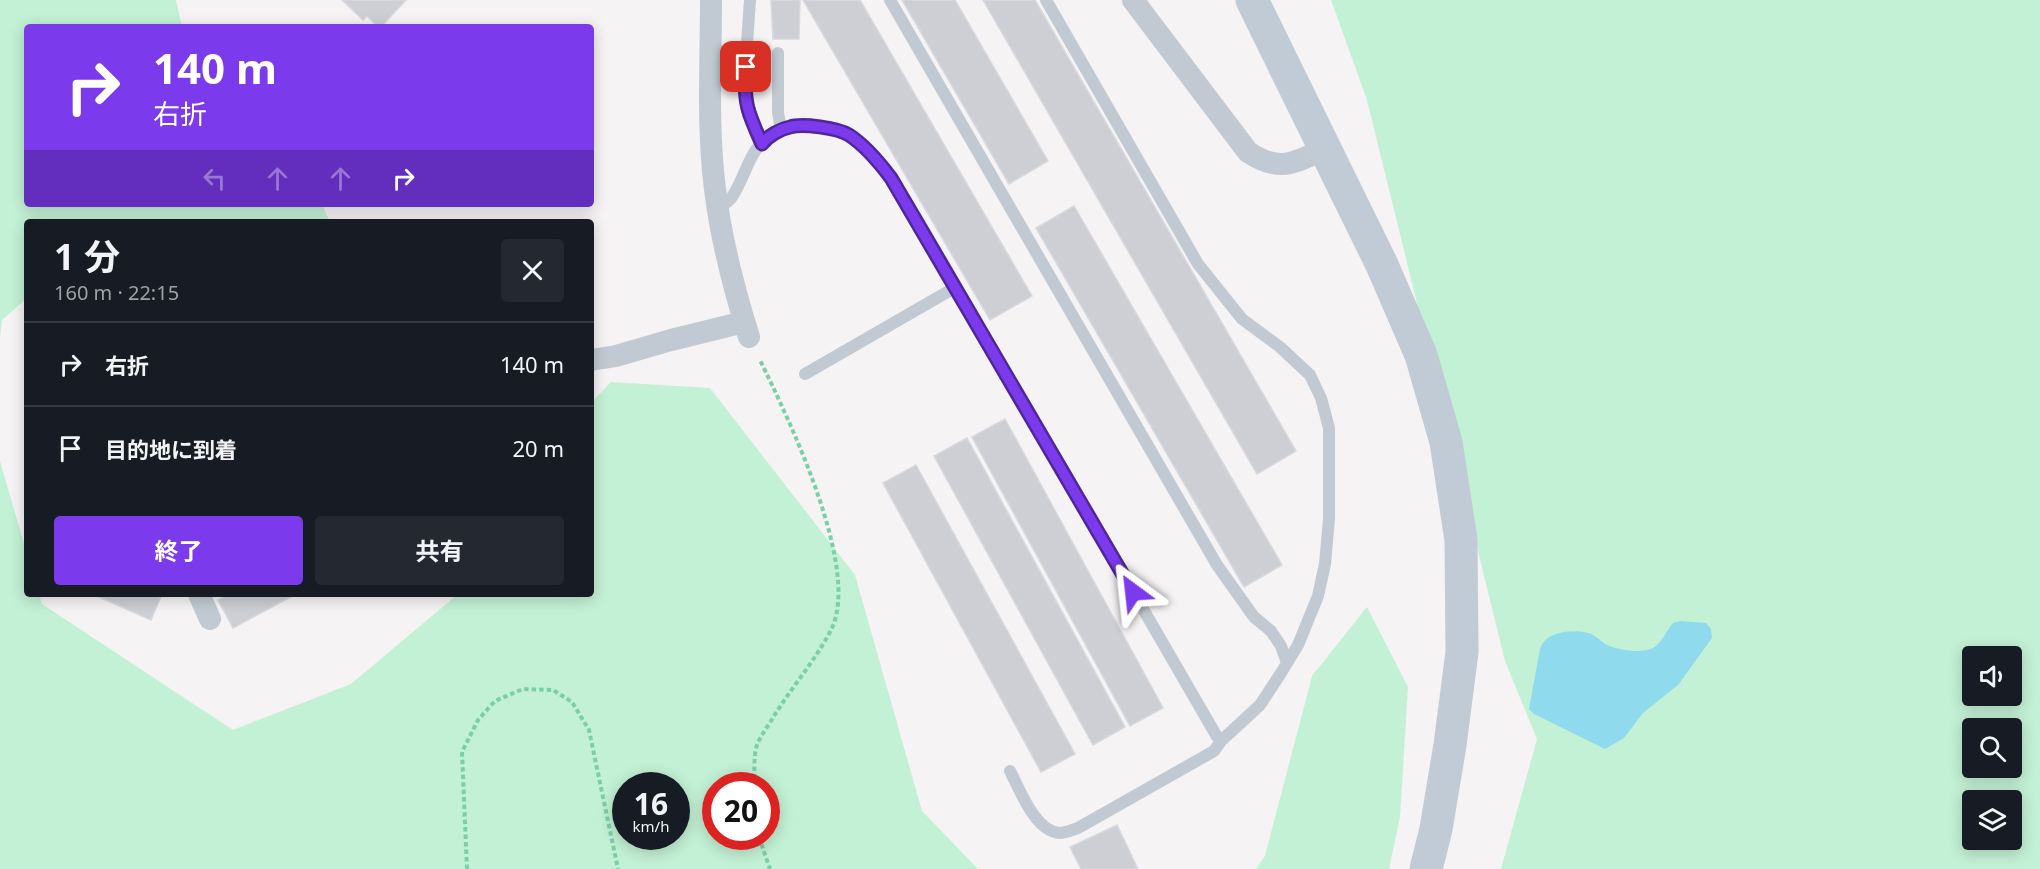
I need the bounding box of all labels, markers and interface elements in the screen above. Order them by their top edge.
text: 140 m [153,39,277,96]
pin [720,41,771,92]
icon: right [54,48,132,126]
icon: arrive [729,50,762,83]
text: 右折 [153,95,207,132]
icon: left [198,162,231,195]
icon: ahead [261,162,294,195]
icon: ahead [324,162,357,195]
icon: right [387,162,420,195]
text: 1 分 [54,232,120,281]
button: close [501,239,564,302]
text: 160 m · 22:15 [54,279,179,306]
icon: right [54,348,87,381]
text: 140 m [500,349,564,379]
text: 右折 [105,350,149,380]
icon: arrive [54,432,87,465]
text: 20 m [513,433,564,463]
text: 目的地に到着 [105,434,237,464]
button: 終了 [54,516,303,585]
button: 共有 [315,516,564,585]
position arrow [1101,560,1165,624]
map controls [1962,646,2022,850]
button: sound [1962,646,2022,706]
button: search [1962,718,2022,778]
speed limit sign: 20 [702,772,780,850]
text: 16 [634,783,668,824]
button: layers [1962,790,2022,850]
text: km/h [633,816,669,836]

